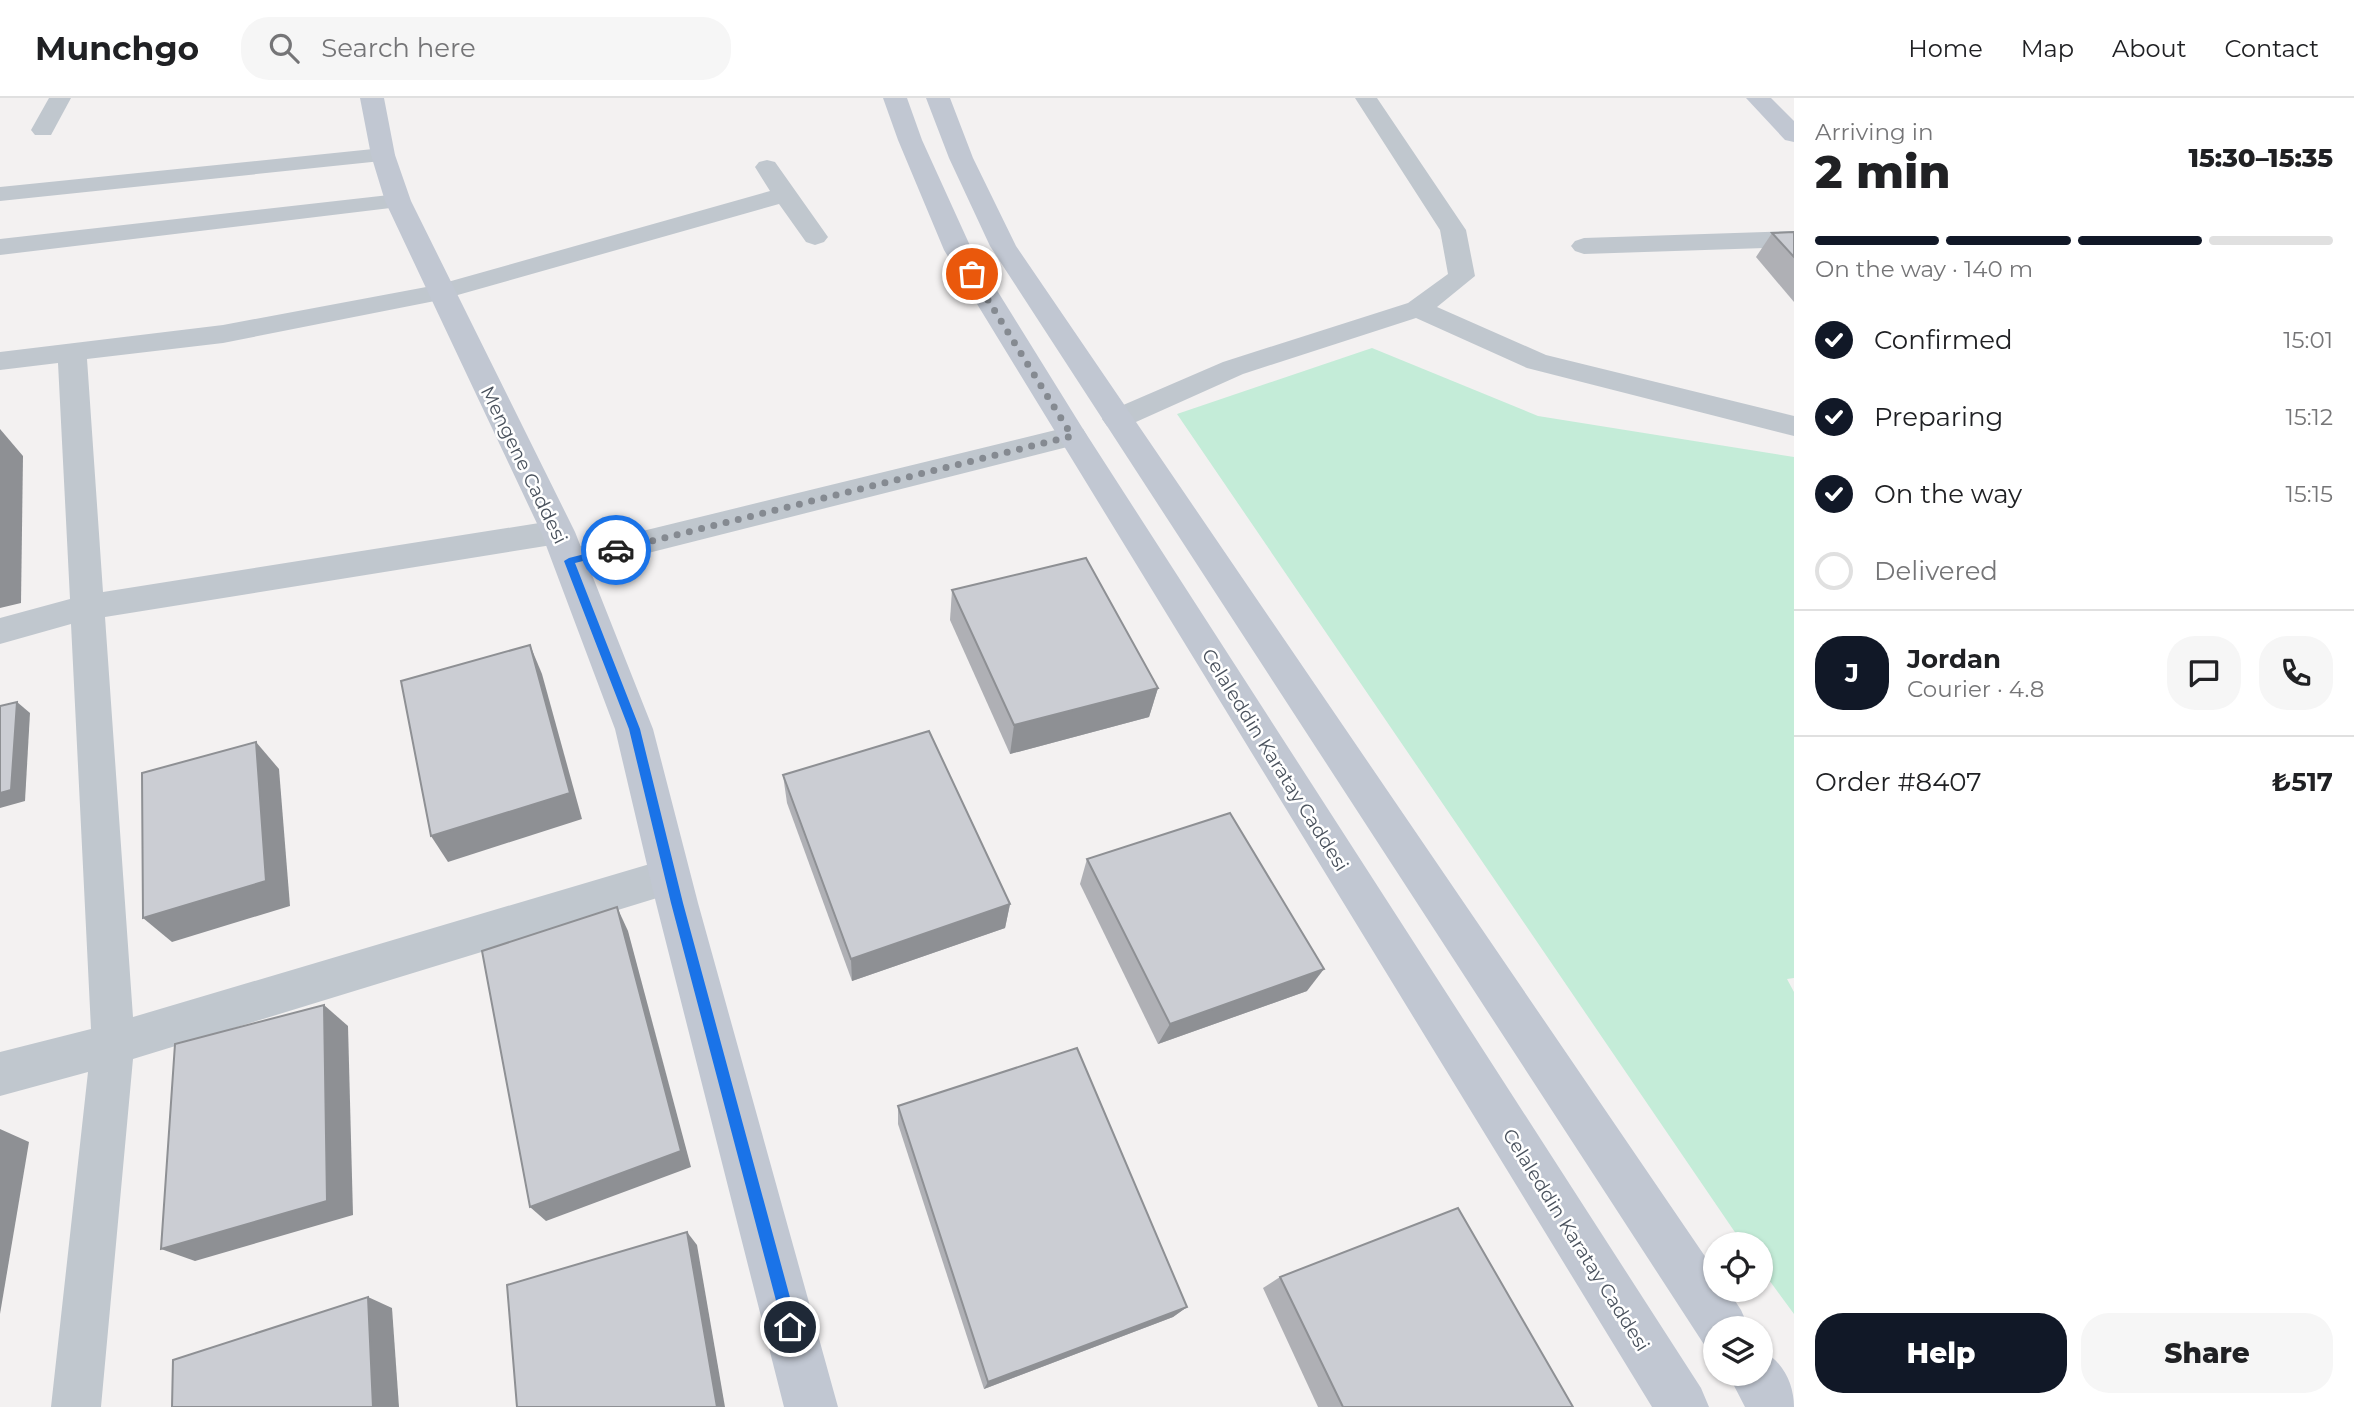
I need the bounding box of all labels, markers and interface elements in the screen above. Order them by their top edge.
search box [241,17,731,80]
text: Munchgo [35,28,199,68]
icon: search [265,29,303,67]
text: Search here [321,32,476,64]
text: Home [1908,34,1983,63]
text: Map [2021,34,2074,63]
text: About [2112,34,2186,63]
text: Contact [2224,34,2319,63]
text: Arriving in [1815,118,1934,146]
text: 15:30–15:35 [2189,142,2333,174]
text: 2 min [1815,143,1950,200]
pin [942,244,1002,304]
icon: bag [953,255,991,293]
text: On the way · 140 m [1815,255,2033,283]
icon: check [1815,321,1853,359]
text: Confirmed [1874,324,2013,356]
text: 15:01 [2283,326,2333,354]
street label: Mengene Caddesi [476,382,572,548]
icon: check [1815,398,1853,436]
text: Preparing [1874,401,2003,433]
text: 15:12 [2285,403,2333,431]
icon: check [1815,475,1853,513]
text: On the way [1874,478,2022,510]
text: 15:15 [2285,480,2333,508]
courier [581,515,651,585]
icon: car [597,531,635,569]
text: Delivered [1874,555,1998,587]
button: chat [2167,636,2241,710]
button: phone [2259,636,2333,710]
text: Jordan [1907,643,2001,675]
street label: Celaleddin Karatay Caddesi [1197,644,1353,876]
text: J [1845,657,1859,689]
text: Courier · 4.8 [1907,675,2044,703]
text: Order #8407 [1815,766,1982,798]
text: ₺517 [2272,766,2333,798]
street label: Celaleddin Karatay Caddesi [1498,1124,1654,1356]
map controls [1703,1232,1773,1386]
button: locate [1703,1232,1773,1302]
pin [760,1297,820,1357]
icon: home [771,1308,809,1346]
button: Help [1815,1313,2067,1393]
button: Share [2081,1313,2333,1393]
button: layers [1703,1316,1773,1386]

